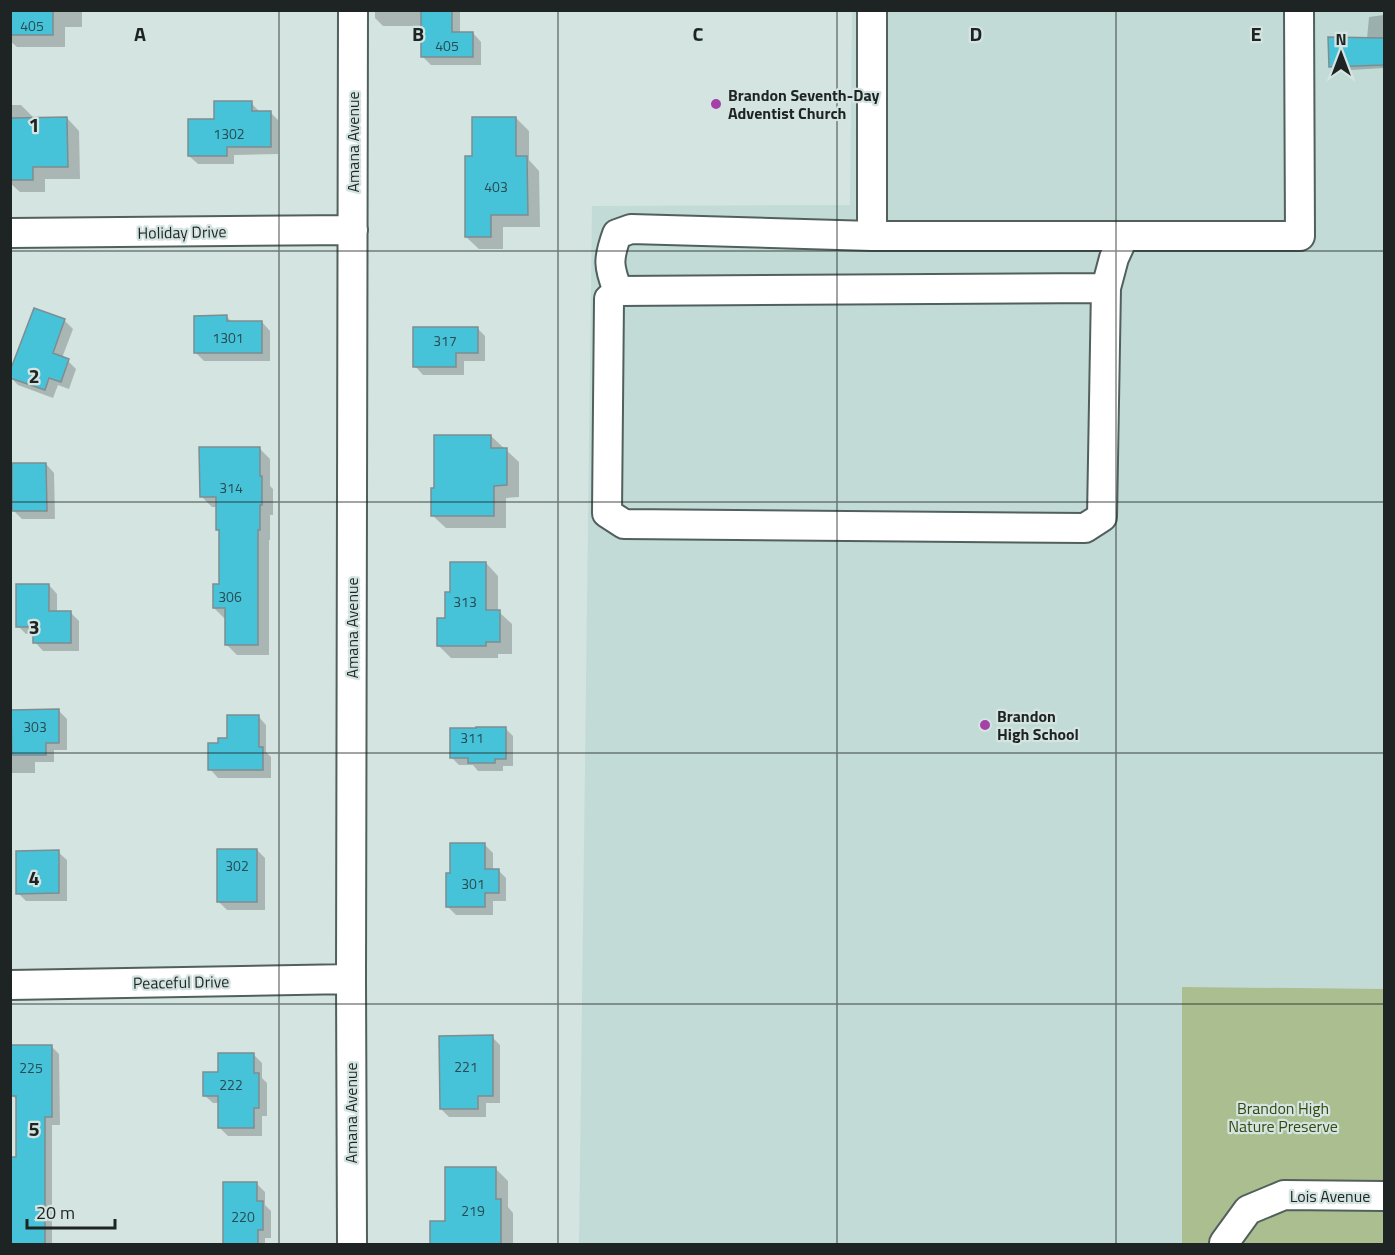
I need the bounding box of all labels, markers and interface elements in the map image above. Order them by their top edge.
house number: 405 [20,15,44,36]
text: A [134,18,146,49]
text: B [412,18,424,49]
text: C [693,18,704,49]
text: D [970,18,982,49]
text: E [1250,18,1262,49]
north arrow [1311,24,1371,84]
text: N [1335,27,1347,51]
house number: 405 [435,35,459,56]
place label: Brandon Seventh-Day Adventist Church [728,83,880,125]
street label: Amana Avenue [341,91,365,193]
marker: Brandon Seventh-Day Adventist Church [709,97,723,111]
text: 1 [28,109,40,140]
house number: 1302 [213,123,245,144]
house number: 403 [484,176,508,197]
street label: Holiday Drive [137,219,227,245]
house number: 1301 [212,327,244,348]
house number: 317 [433,330,457,351]
text: 2 [28,360,40,391]
house number: 314 [219,477,243,498]
street label: Amana Avenue [340,577,364,679]
house number: 306 [218,586,242,607]
house number: 313 [453,591,477,612]
text: 3 [28,611,40,642]
place label: Brandon High School [997,704,1079,746]
house number: 303 [23,716,47,737]
marker: Brandon High School [978,718,992,732]
house number: 311 [460,727,484,748]
house number: 302 [225,855,249,876]
text: 4 [28,862,40,893]
house number: 301 [461,873,485,894]
street label: Peaceful Drive [133,969,229,995]
house number: 221 [454,1056,478,1077]
house number: 225 [19,1057,43,1078]
street label: Amana Avenue [339,1062,363,1164]
house number: 222 [219,1074,243,1095]
park label: Brandon High Nature Preserve [1228,1096,1338,1138]
text: 5 [28,1113,40,1144]
street label: Lois Avenue [1290,1184,1370,1208]
scale bar [27,1192,116,1230]
text: 20 m [36,1199,75,1226]
house number: 219 [461,1200,485,1221]
house number: 220 [231,1206,255,1227]

